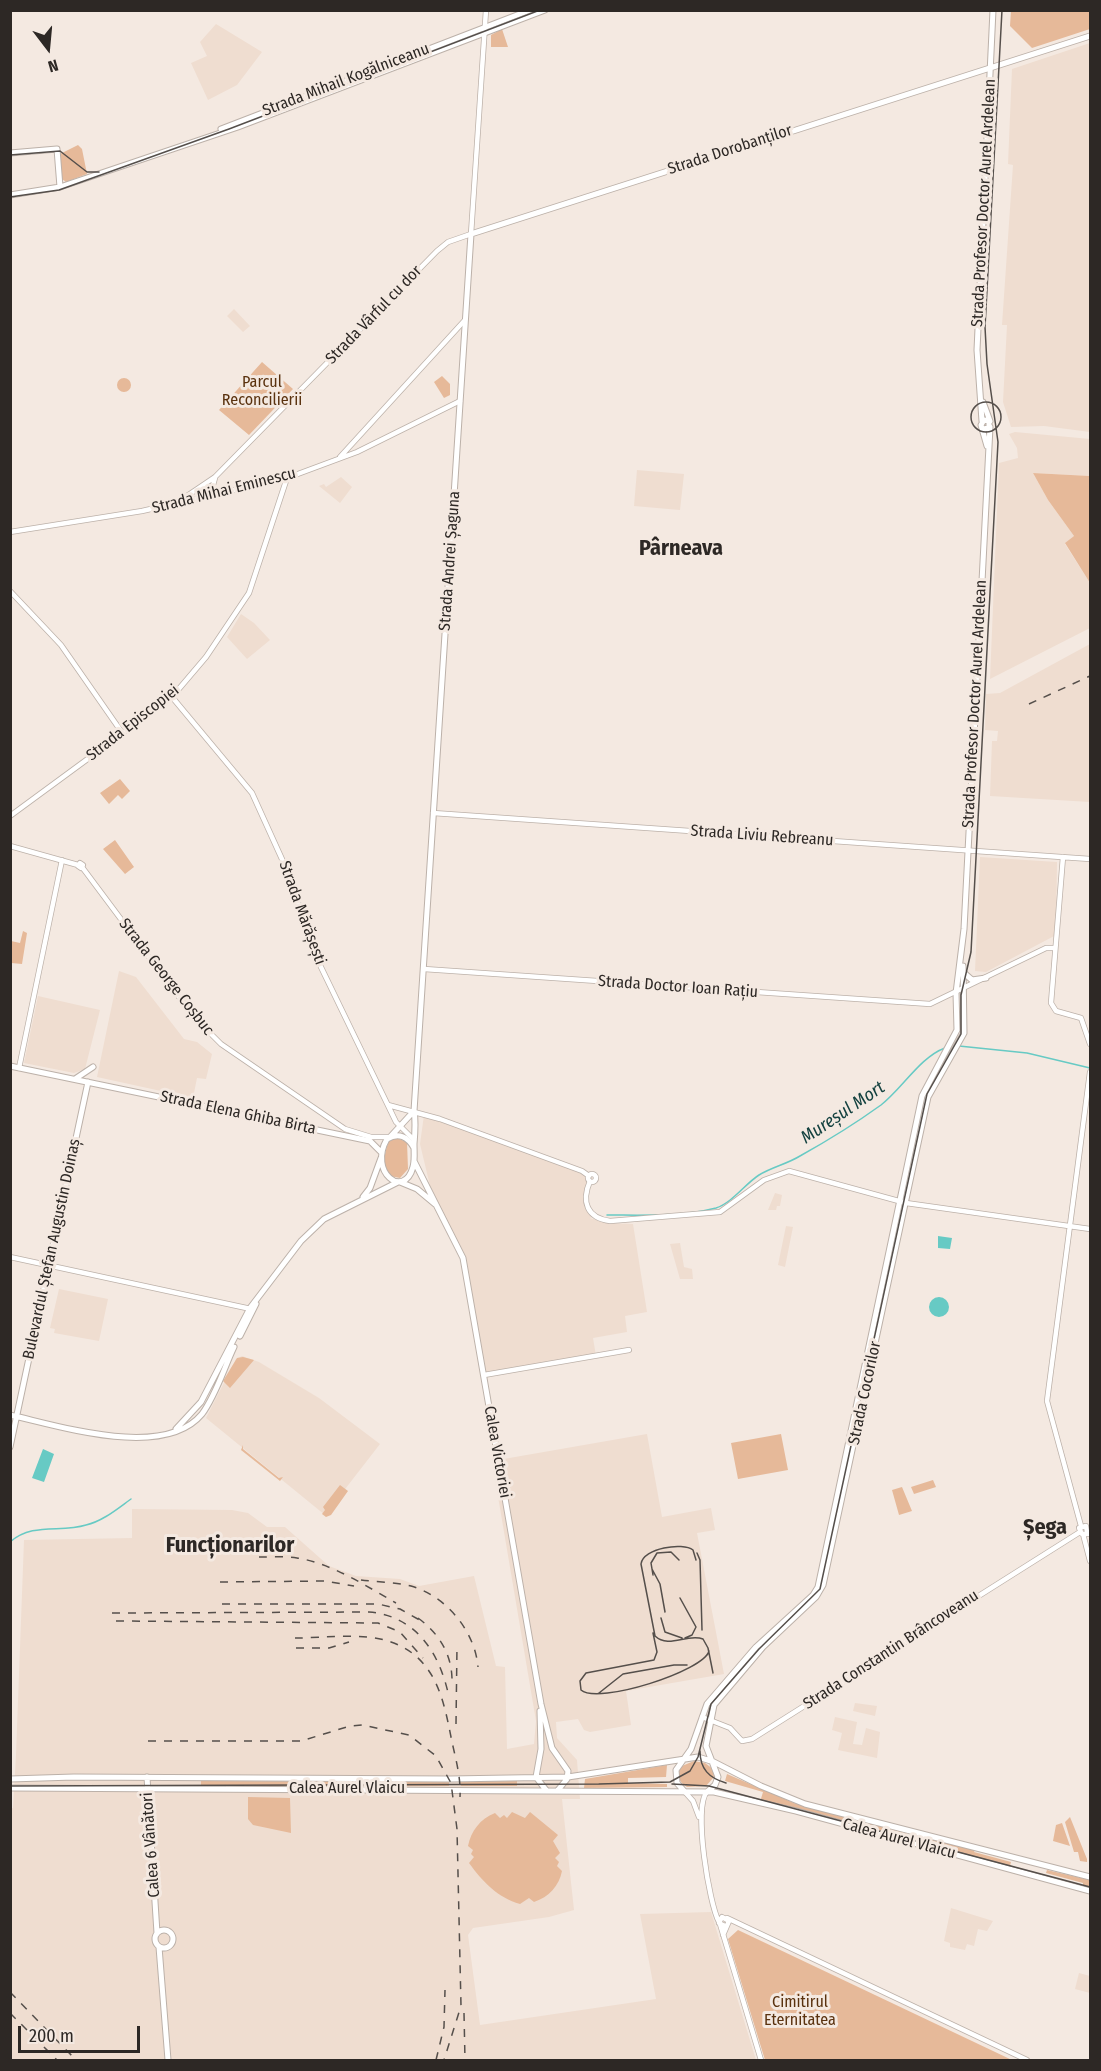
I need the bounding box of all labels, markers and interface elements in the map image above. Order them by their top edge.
north arrow [18,18,78,78]
street label: Strada Mihail Kogălniceanu [260,39,432,121]
text: N [46,55,60,76]
street label: Strada Profesor Doctor Aurel Ardelean [968,78,1000,328]
street label: Strada Dorobanților [665,121,795,179]
street label: Strada Vârful cu dor [322,262,426,368]
park label: Parcul Reconcilierii [222,373,302,411]
street label: Strada Mihai Eminescu [150,464,298,518]
street label: Strada Andrei Șaguna [436,490,464,632]
district label: Pârneava [639,536,723,562]
street label: Strada Profesor Doctor Aurel Ardelean [959,579,991,829]
street label: Strada Episcopiei [83,681,183,765]
street label: Strada Liviu Rebreanu [690,821,834,851]
street label: Strada Mărășești [274,858,330,968]
street label: Strada George Coșbuc [114,915,218,1039]
street label: Strada Doctor Ioan Rațiu [597,972,759,1002]
water label: Mureșul Mort [797,1077,889,1149]
street label: Strada Elena Ghiba Birta [158,1087,318,1139]
street label: Bulevardul Ștefan Augustin Doinaș [19,1137,85,1361]
street label: Strada Cocorilor [845,1340,885,1446]
street label: Calea Victoriei [479,1404,515,1500]
district label: Șega [1023,1515,1067,1541]
district label: Funcționarilor [166,1533,294,1559]
street label: Strada Constantin Brâncoveanu [800,1586,982,1714]
street label: Calea Aurel Vlaicu [289,1779,405,1799]
street label: Calea 6 Vânători [138,1792,164,1898]
street label: Calea Aurel Vlaicu [840,1815,958,1863]
park label: Cimitirul Eternitatea [764,1993,836,2031]
scale bar [21,2014,142,2052]
text: 200 m [29,2025,74,2047]

